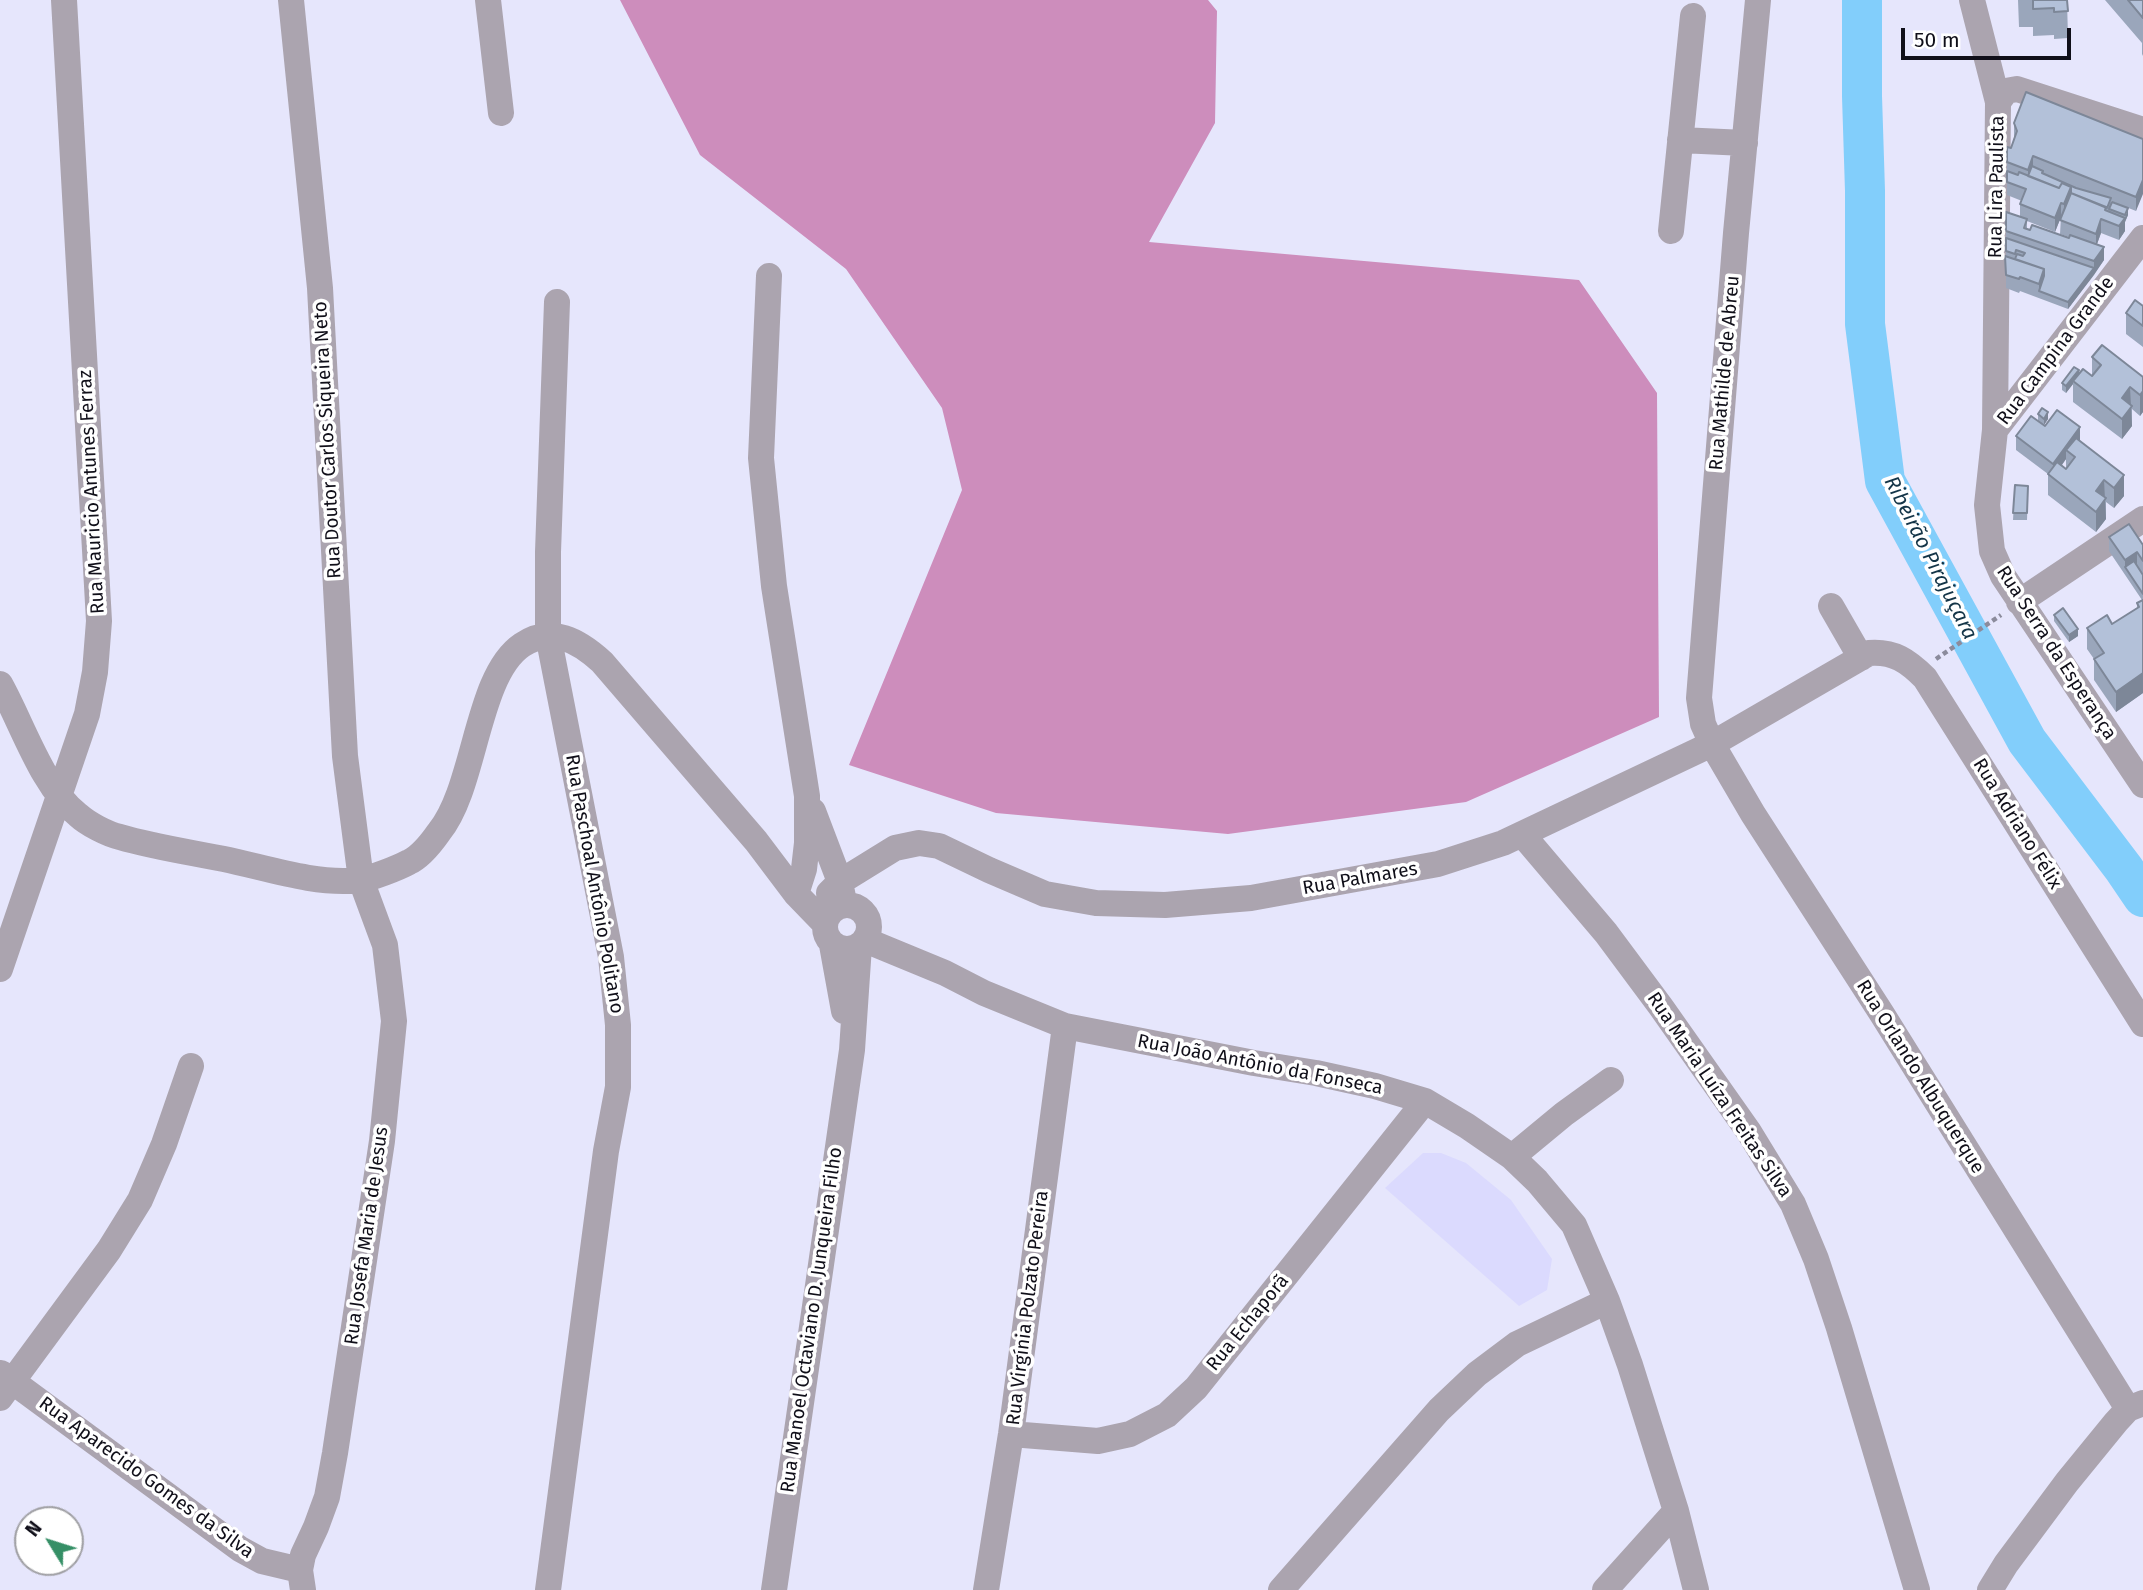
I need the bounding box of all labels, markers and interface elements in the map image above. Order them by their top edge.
scale bar [1905,14,2075,58]
text: 50 m [1914,27,1960,53]
street label: Rua Lira Paulista [1984,115,2010,259]
street label: Rua Campina Grande [1993,272,2119,430]
street label: Rua Mathilde de Abreu [1705,275,1745,471]
street label: Rua Doutor Carlos Siqueira Neto [309,301,347,579]
street label: Rua Mauricio Antunes Ferraz [74,369,110,615]
water label: Ribeirão Pirajuçara [1878,472,1982,644]
street label: Rua Serra da Esperança [1991,562,2121,744]
street label: Rua Paschoal Antônio Politano [560,753,628,1015]
street label: Rua Adriano Félix [1968,755,2066,893]
street label: Rua Palmares [1301,858,1419,900]
street label: Rua Orlando Albuquerque [1851,976,1989,1178]
street label: Rua Maria Luíza Freitas Silva [1642,988,1796,1202]
street label: Rua João Antônio da Fonseca [1135,1030,1385,1100]
street label: Rua Josefa Maria de Jesus [340,1125,394,1347]
street label: Rua Manoel Octaviano D. Junqueira Filho [776,1146,848,1494]
street label: Rua Virgínia Polzato Pereira [1002,1189,1054,1427]
street label: Rua Echaporã [1202,1270,1294,1376]
street label: Rua Aparecido Gomes da Silva [34,1392,258,1564]
north arrow [14,1506,84,1576]
text: N [21,1517,47,1541]

